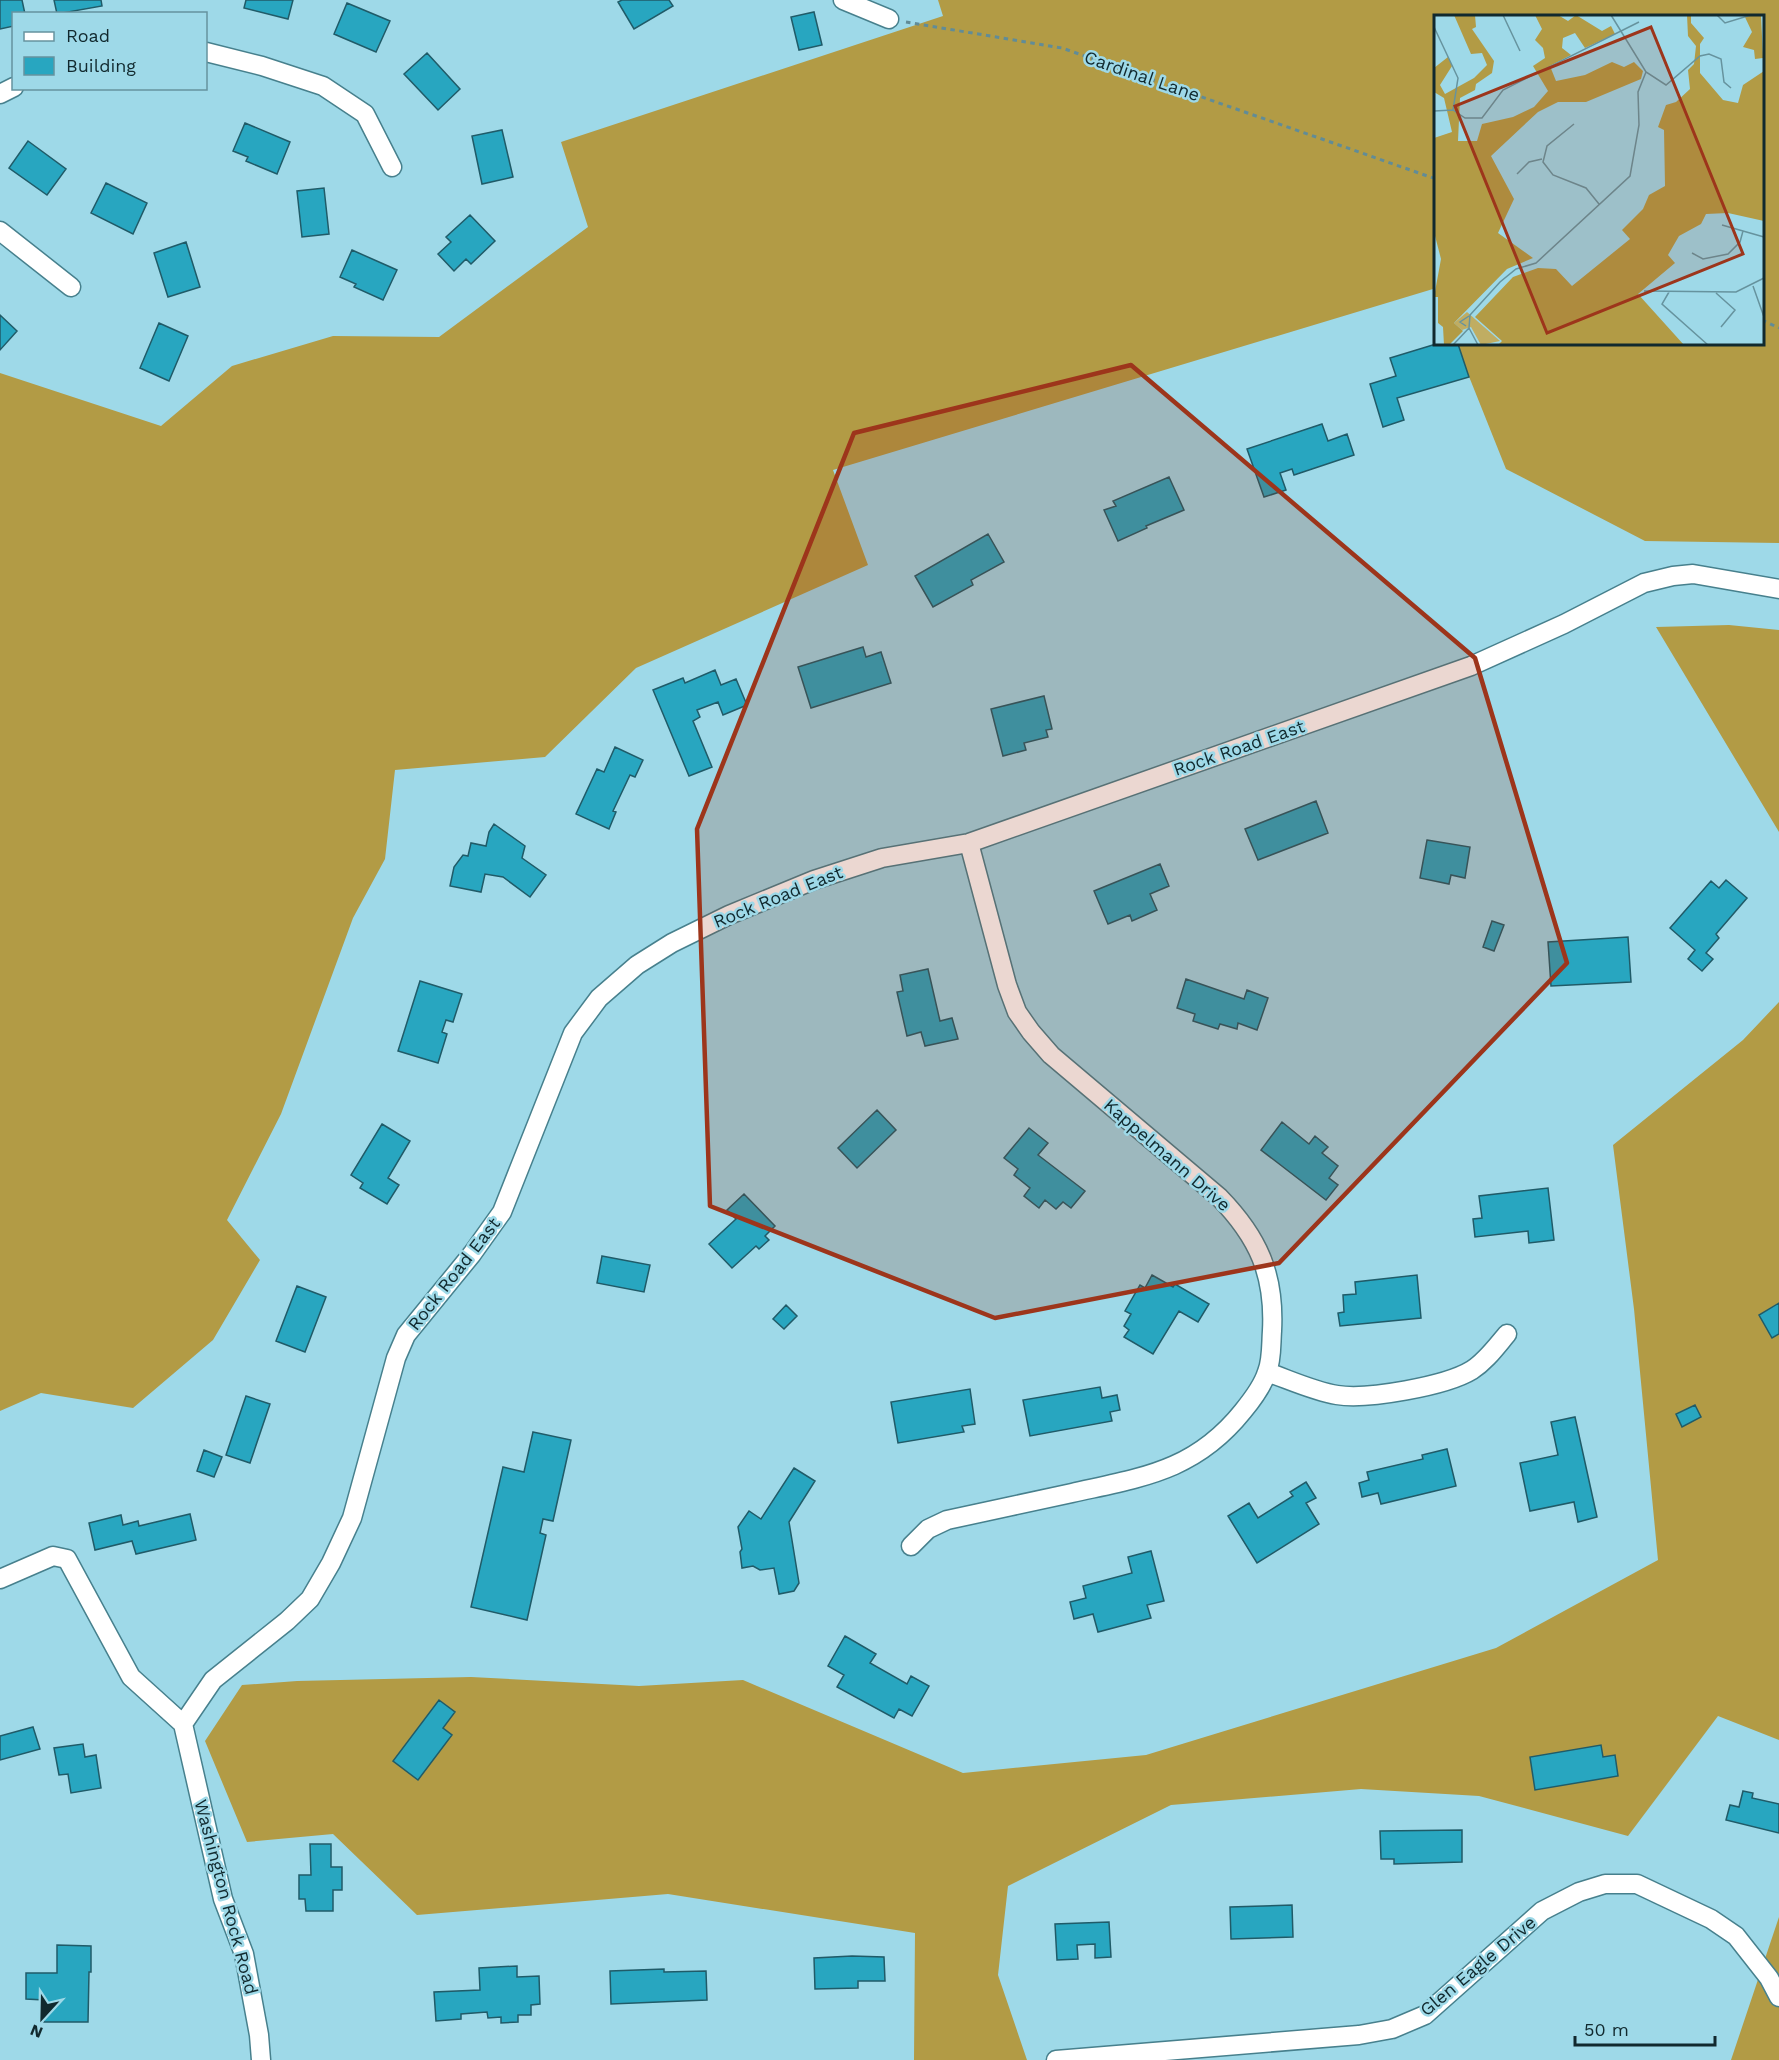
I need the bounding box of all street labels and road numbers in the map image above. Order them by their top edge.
street label: Cardinal Lane [1082,46,1203,105]
street label: Rock Road East [1171,715,1308,780]
street label: Rock Road East [710,861,846,932]
street label: Kappelmann Drive [1100,1094,1235,1215]
street label: Rock Road East [403,1213,504,1334]
street label: Washington Rock Road [190,1797,263,1997]
street label: Glen Eagle Drive [1416,1911,1540,2020]

